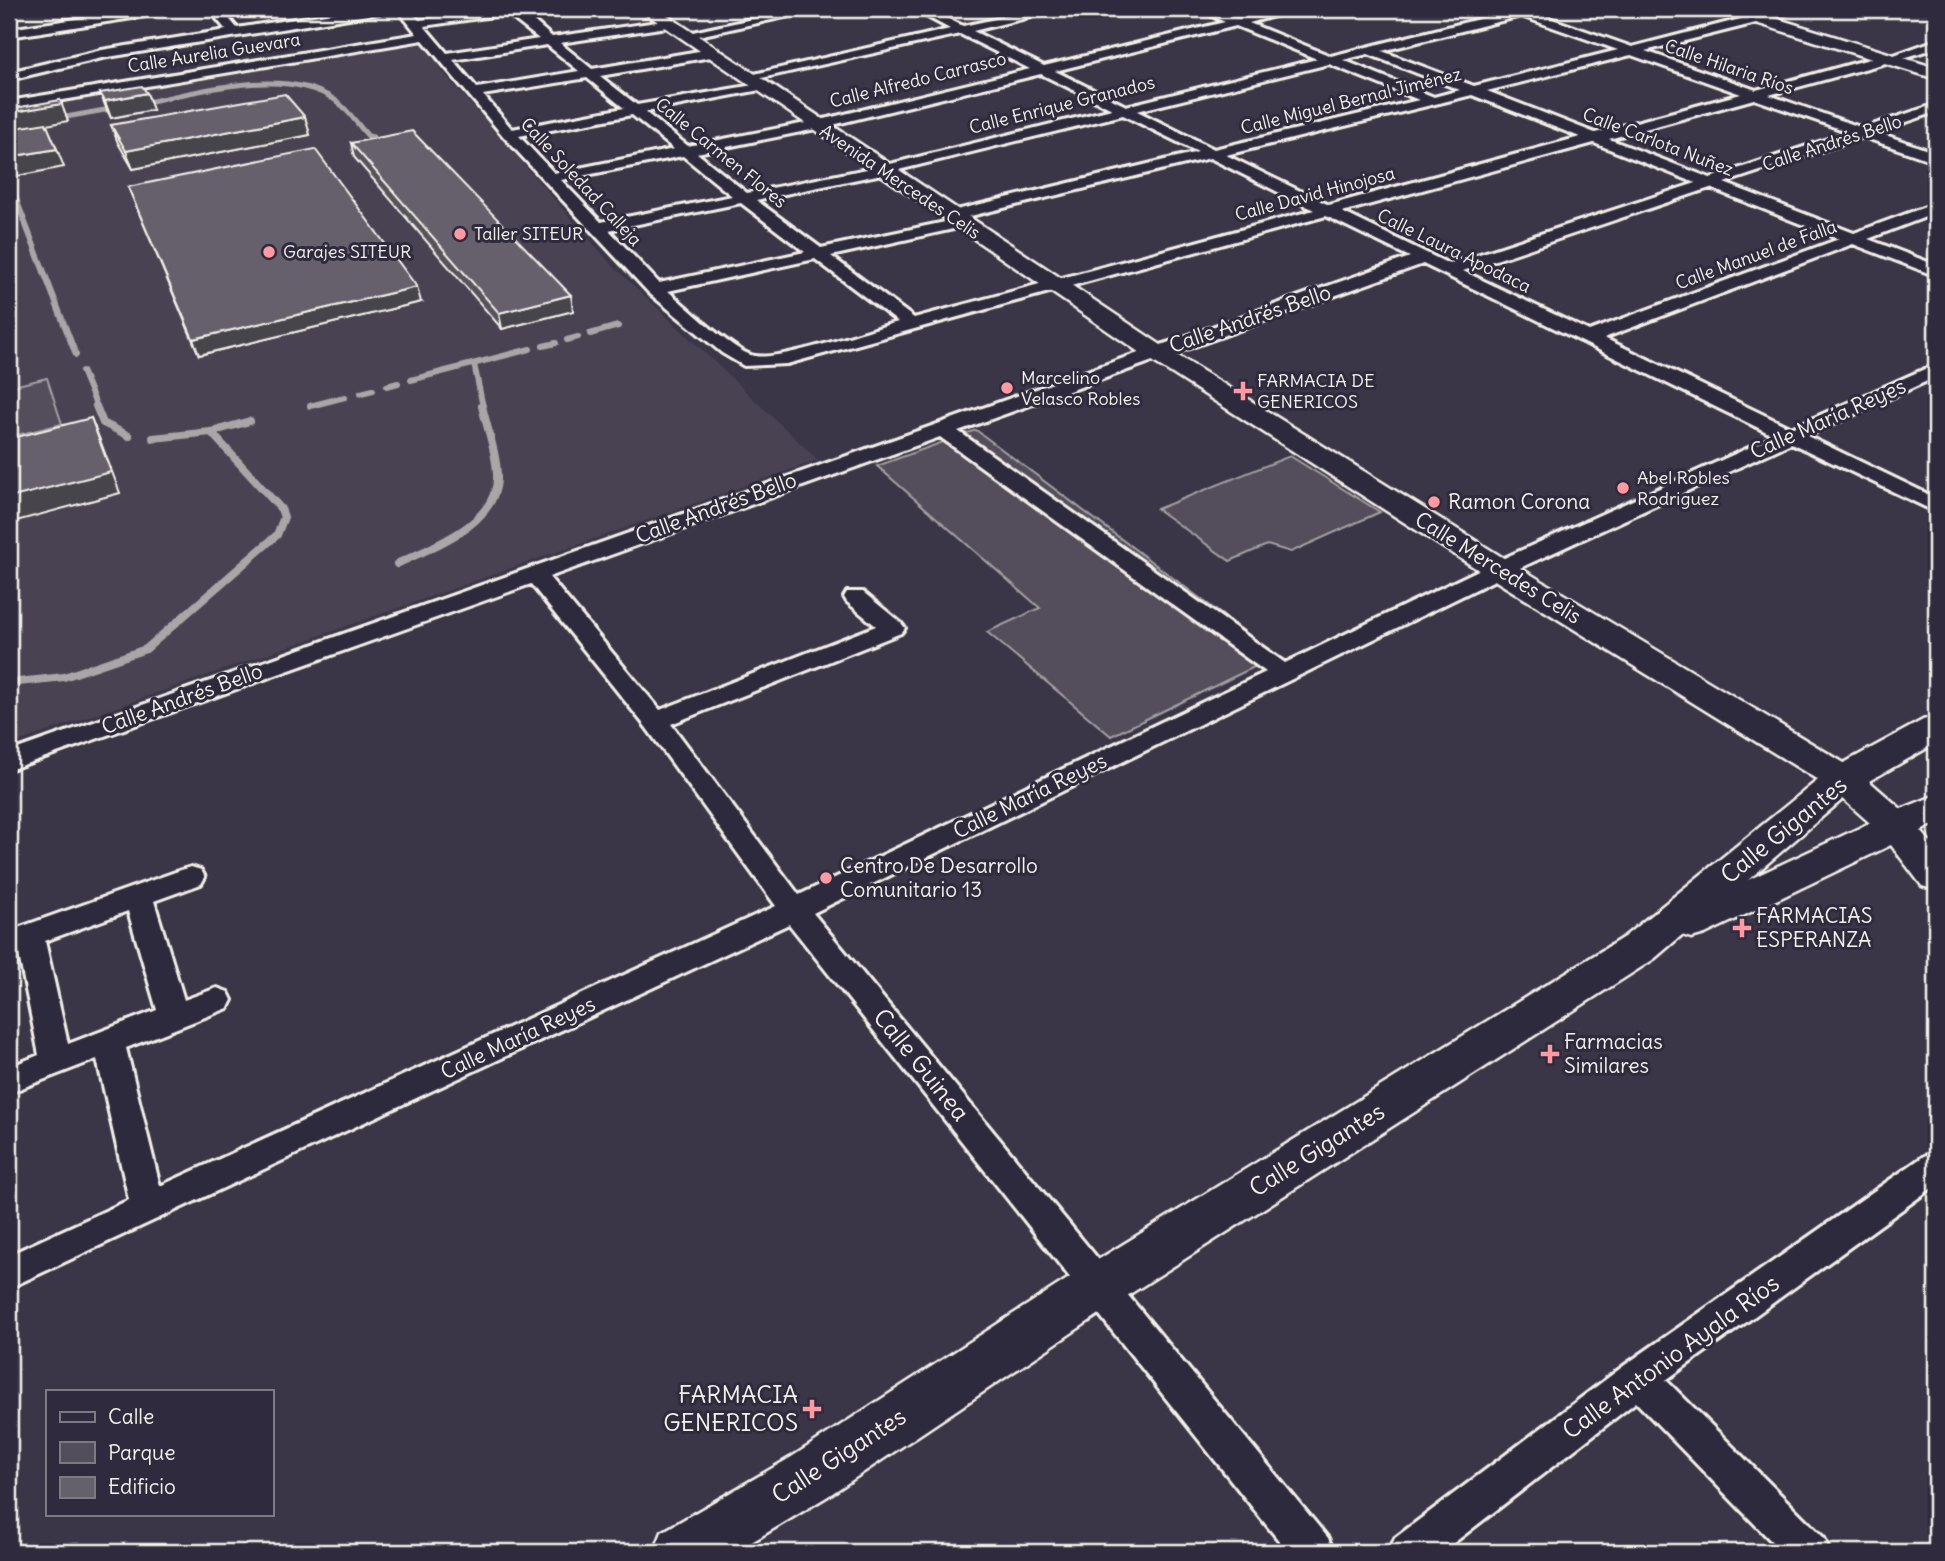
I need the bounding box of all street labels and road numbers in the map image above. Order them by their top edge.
street label: Calle Aurelia Guevara [126,27,302,78]
street label: Calle Hilaria Ríos [1662,34,1797,99]
street label: Calle Alfredo Carrasco [827,46,1008,113]
street label: Calle Miguel Bernal Jiménez [1238,62,1464,139]
street label: Calle Enrique Granados [967,70,1157,139]
street label: Calle Carmen Flores [651,93,792,213]
street label: Calle Carlota Nuñez [1580,102,1737,181]
street label: Calle Andrés Bello [1759,109,1904,176]
street label: Calle Soledad Calleja [516,113,647,251]
street label: Avenida Mercedes Celis [815,119,985,244]
street label: Calle David Hinojosa [1232,161,1397,226]
street label: Calle Laura Apodaca [1374,203,1535,298]
street label: Calle Manuel de Falla [1672,215,1840,294]
street label: Calle Andrés Bello [1165,278,1334,359]
street label: Calle María Reyes [1746,372,1910,465]
street label: Calle Andrés Bello [632,466,800,549]
street label: Calle Mercedes Celis [1410,505,1587,630]
street label: Calle Andrés Bello [98,657,266,740]
street label: Calle María Reyes [949,747,1111,844]
street label: Calle Gigantes [1714,769,1853,889]
street label: Calle María Reyes [436,990,599,1085]
street label: Calle Guinea [867,1002,976,1127]
street label: Calle Gigantes [1243,1096,1390,1203]
street label: Calle Antonio Ayala Ríos [1556,1268,1785,1445]
street label: Calle Gigantes [766,1401,911,1510]

